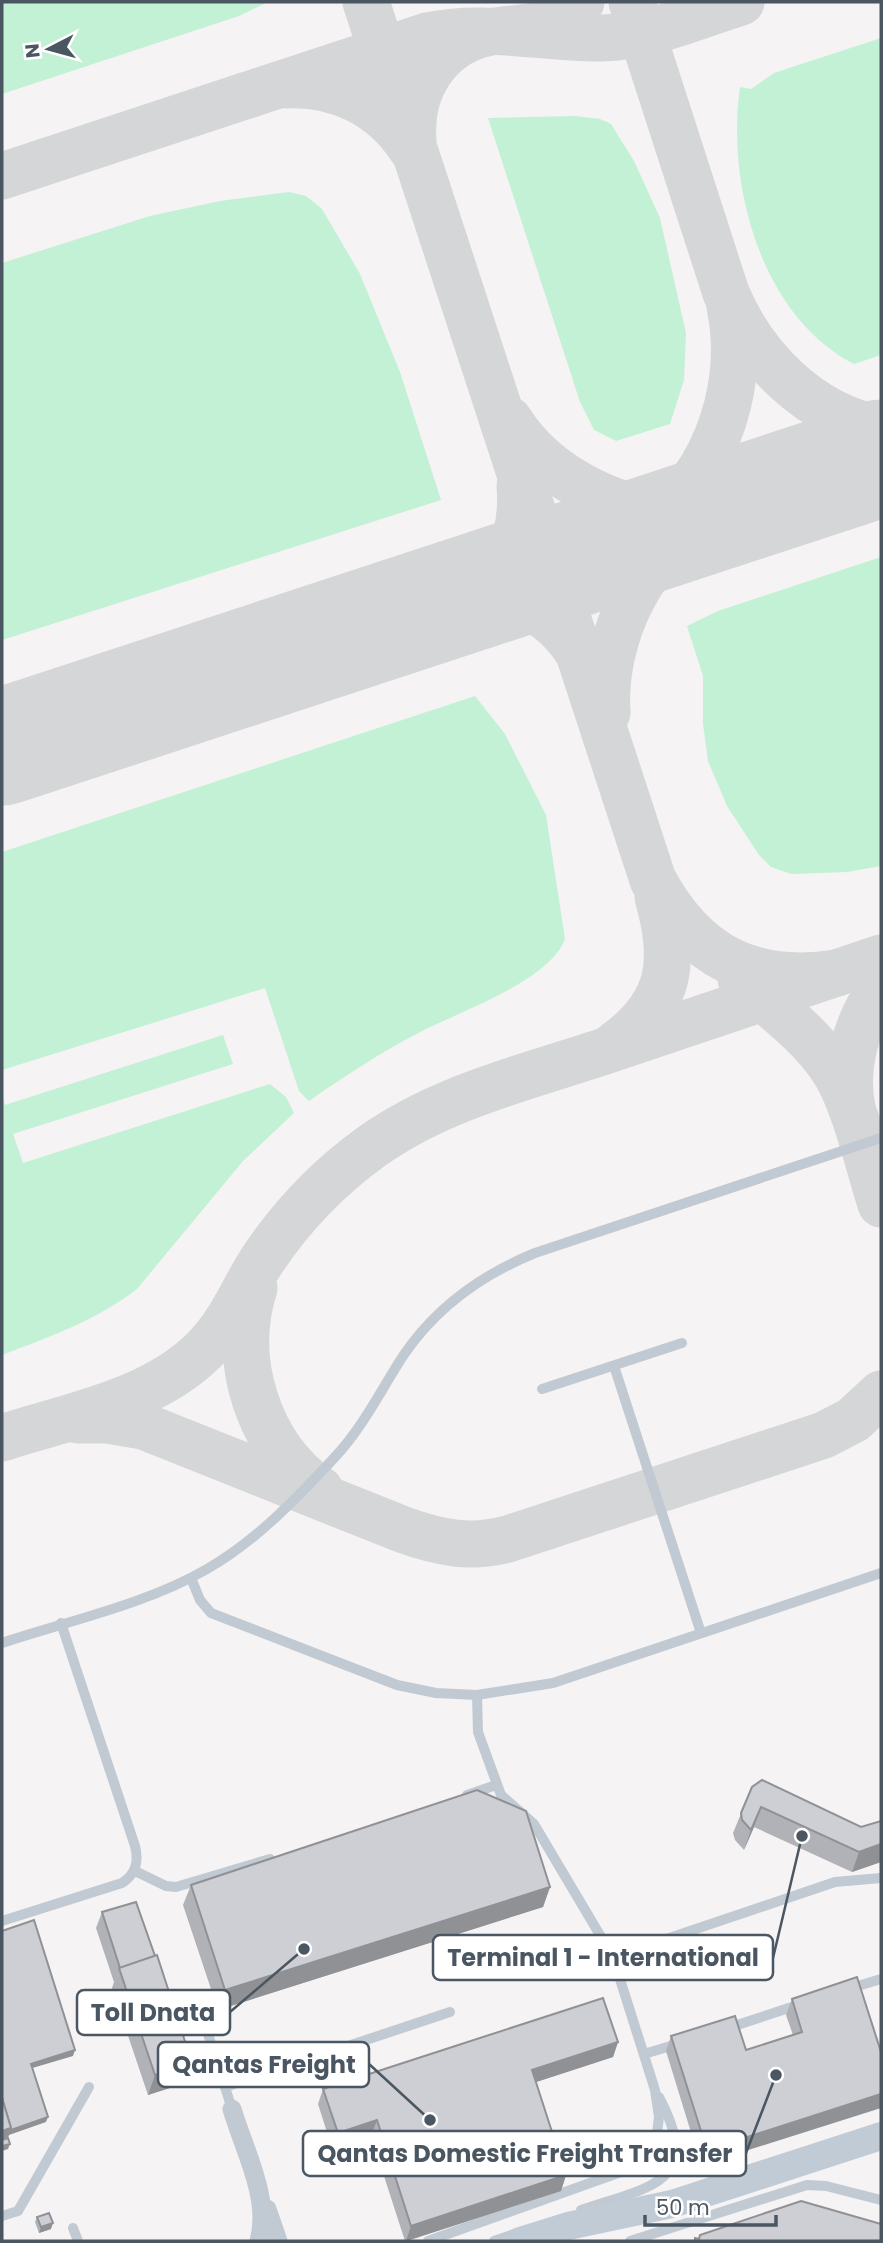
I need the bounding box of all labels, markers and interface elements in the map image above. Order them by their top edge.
north arrow [14,14,84,84]
text: N [18,42,47,59]
callout: Terminal 1 - International [433,1935,773,1980]
text: Terminal 1 - International [447,1941,759,1974]
callout: Toll Dnata [77,1990,230,2035]
text: Toll Dnata [91,1996,215,2029]
callout: Qantas Freight [158,2042,369,2087]
text: Qantas Freight [172,2048,356,2081]
callout: Qantas Domestic Freight Transfer [303,2131,746,2176]
text: Qantas Domestic Freight Transfer [317,2137,733,2170]
scale bar [645,2184,776,2228]
text: 50 m [656,2193,710,2222]

